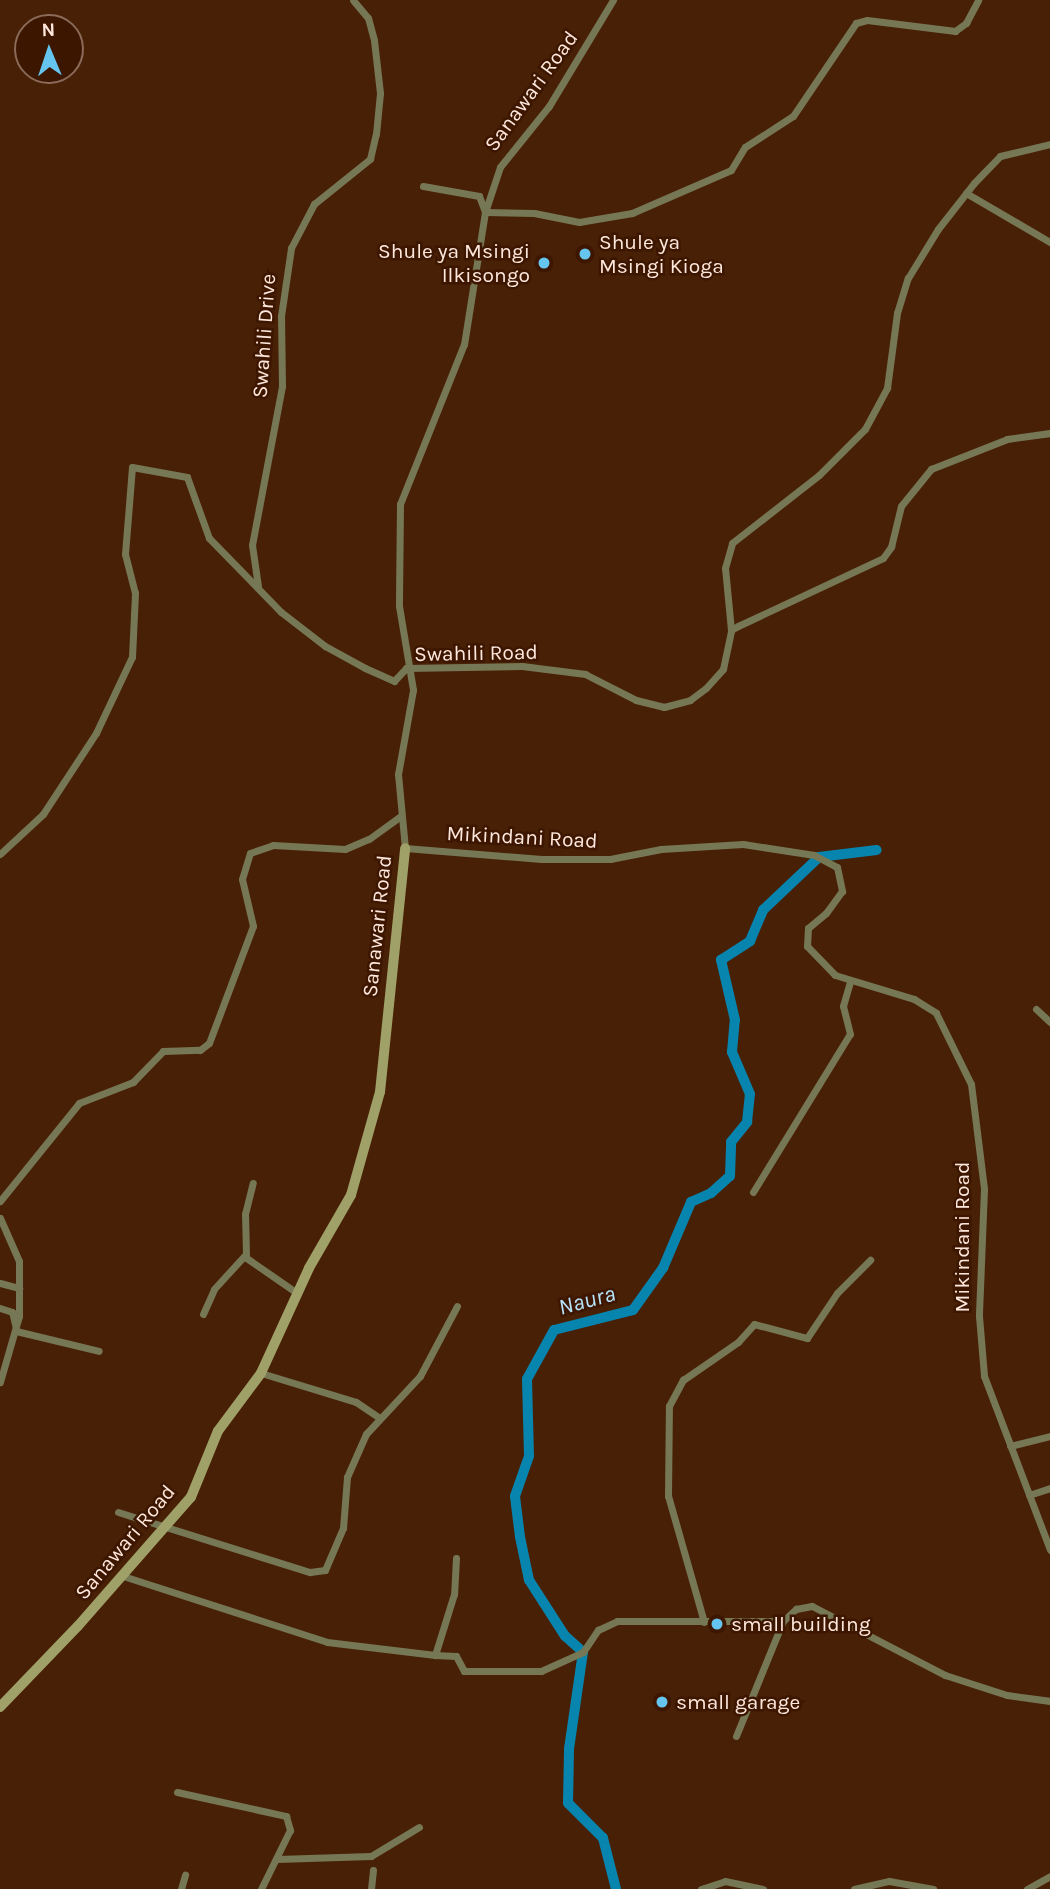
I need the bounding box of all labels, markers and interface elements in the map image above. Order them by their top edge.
north arrow [14,14,84,84]
text: N [41,19,56,41]
street label: Sanawari Road [479,26,583,156]
place label: Shule ya Msingi Kioga [599,229,724,279]
place label: Shule ya Msingi Ilkisongo [378,238,530,288]
marker: Shule ya Msingi Kioga [577,246,593,262]
marker: Shule ya Msingi Ilkisongo [536,255,552,271]
street label: Swahili Drive [247,273,281,399]
street label: Swahili Road [414,639,538,667]
street label: Mikindani Road [446,820,598,854]
street label: Sanawari Road [357,854,397,998]
street label: Mikindani Road [949,1161,975,1313]
water label: Naura [556,1280,618,1322]
street label: Sanawari Road [70,1479,180,1605]
place label: small building [731,1611,871,1637]
marker: small building [709,1616,725,1632]
place label: small garage [676,1689,800,1715]
marker: small garage [654,1694,670,1710]

